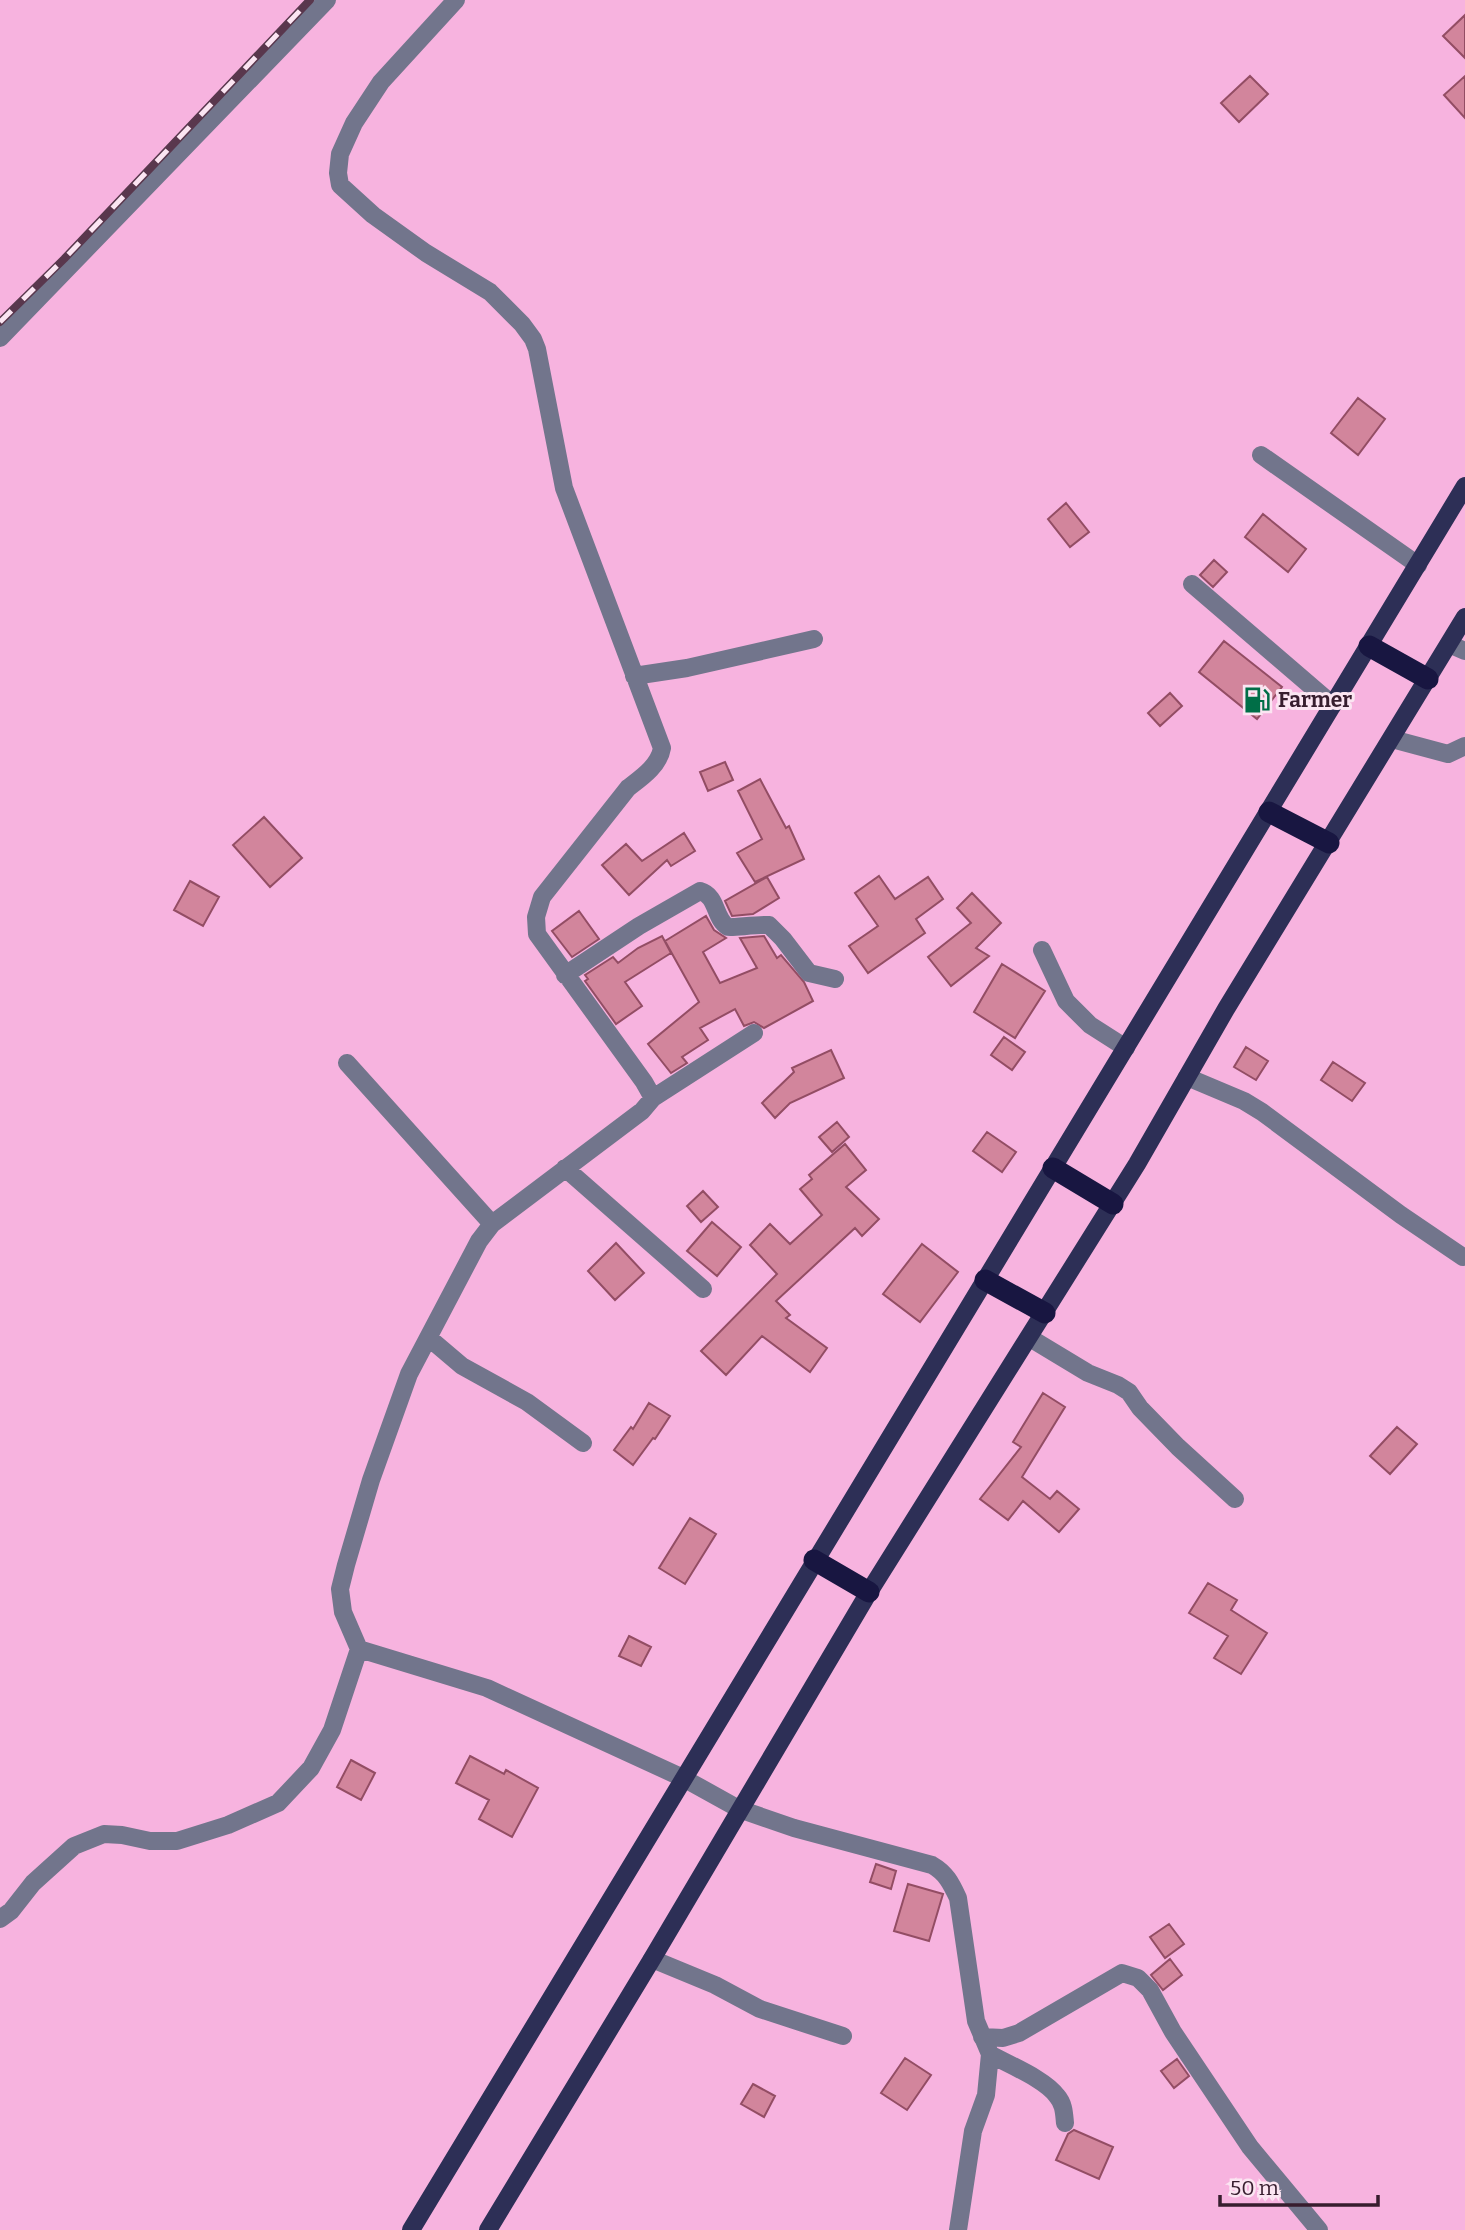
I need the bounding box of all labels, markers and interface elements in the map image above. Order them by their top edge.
fuel station icon: Farmer [1242,685,1272,715]
place label: Farmer [1278,687,1352,713]
scale bar [1220,2164,1378,2208]
text: 50 m [1230,2175,1279,2201]

